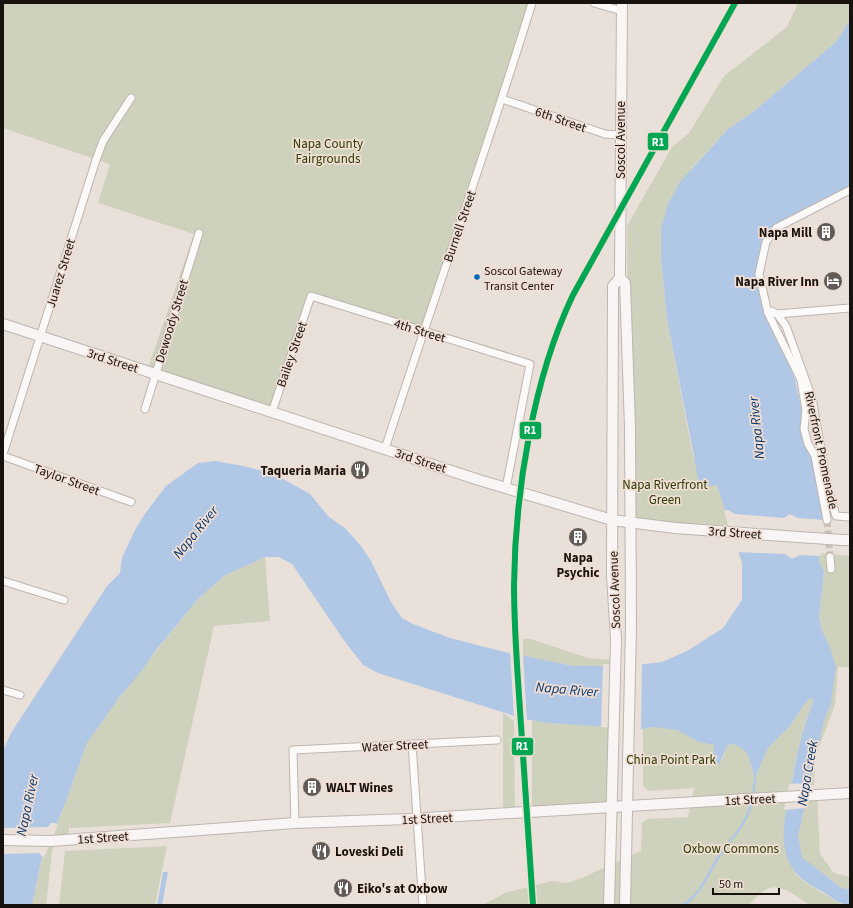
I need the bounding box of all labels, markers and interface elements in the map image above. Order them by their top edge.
street label: Soscol Avenue [612,101,630,179]
street label: 6th Street [533,103,589,137]
line badge: R1 [647,132,669,151]
park label: Napa County Fairgrounds [293,135,363,168]
text: R1 [652,135,664,150]
street label: Burnell Street [439,188,481,265]
building icon: Napa Mill [815,221,837,243]
place label: Napa Mill [759,224,812,242]
street label: Juarez Street [42,236,80,310]
place label: Soscol Gateway Transit Center [484,263,563,295]
hotel icon: Napa River Inn [822,270,844,292]
marker: Soscol Gateway Transit Center [472,272,482,282]
place label: Napa River Inn [735,273,819,291]
street label: Dewoody Street [151,277,193,365]
street label: 4th Street [392,315,448,348]
street label: Bailey Street [272,318,312,390]
street label: 3rd Street [85,344,141,378]
street label: Riverfront Promenade [800,390,842,511]
water label: Napa River [744,394,770,460]
line badge: R1 [519,421,542,440]
text: R1 [524,423,536,438]
street label: 3rd Street [393,444,449,478]
restaurant icon: Taqueria Maria [349,459,371,481]
street label: Taylor Street [31,460,103,500]
place label: Taqueria Maria [261,462,346,480]
park label: Napa Riverfront Green [622,476,708,509]
water label: Napa River [168,501,224,563]
street label: 3rd Street [708,522,763,544]
building icon: Napa Psychic [567,526,589,548]
place label: Napa Psychic [556,549,600,582]
street label: Soscol Avenue [605,551,625,629]
water label: Napa River [535,677,600,703]
street label: Water Street [361,735,429,757]
line badge: R1 [511,737,534,756]
water label: Napa Creek [792,738,824,808]
text: R1 [516,739,528,754]
park label: China Point Park [626,751,716,769]
water label: Napa River [12,771,45,838]
building icon: WALT Wines [301,776,323,798]
place label: WALT Wines [326,779,393,797]
street label: 1st Street [724,790,777,810]
street label: 1st Street [401,809,454,829]
street label: 1st Street [77,827,130,849]
restaurant icon: Loveski Deli [310,840,332,862]
park label: Oxbow Commons [683,840,780,858]
place label: Loveski Deli [335,843,403,861]
scale bar [713,870,779,896]
text: 50 m [719,876,743,893]
restaurant icon: Eiko's at Oxbow [332,877,354,899]
place label: Eiko's at Oxbow [357,880,448,898]

